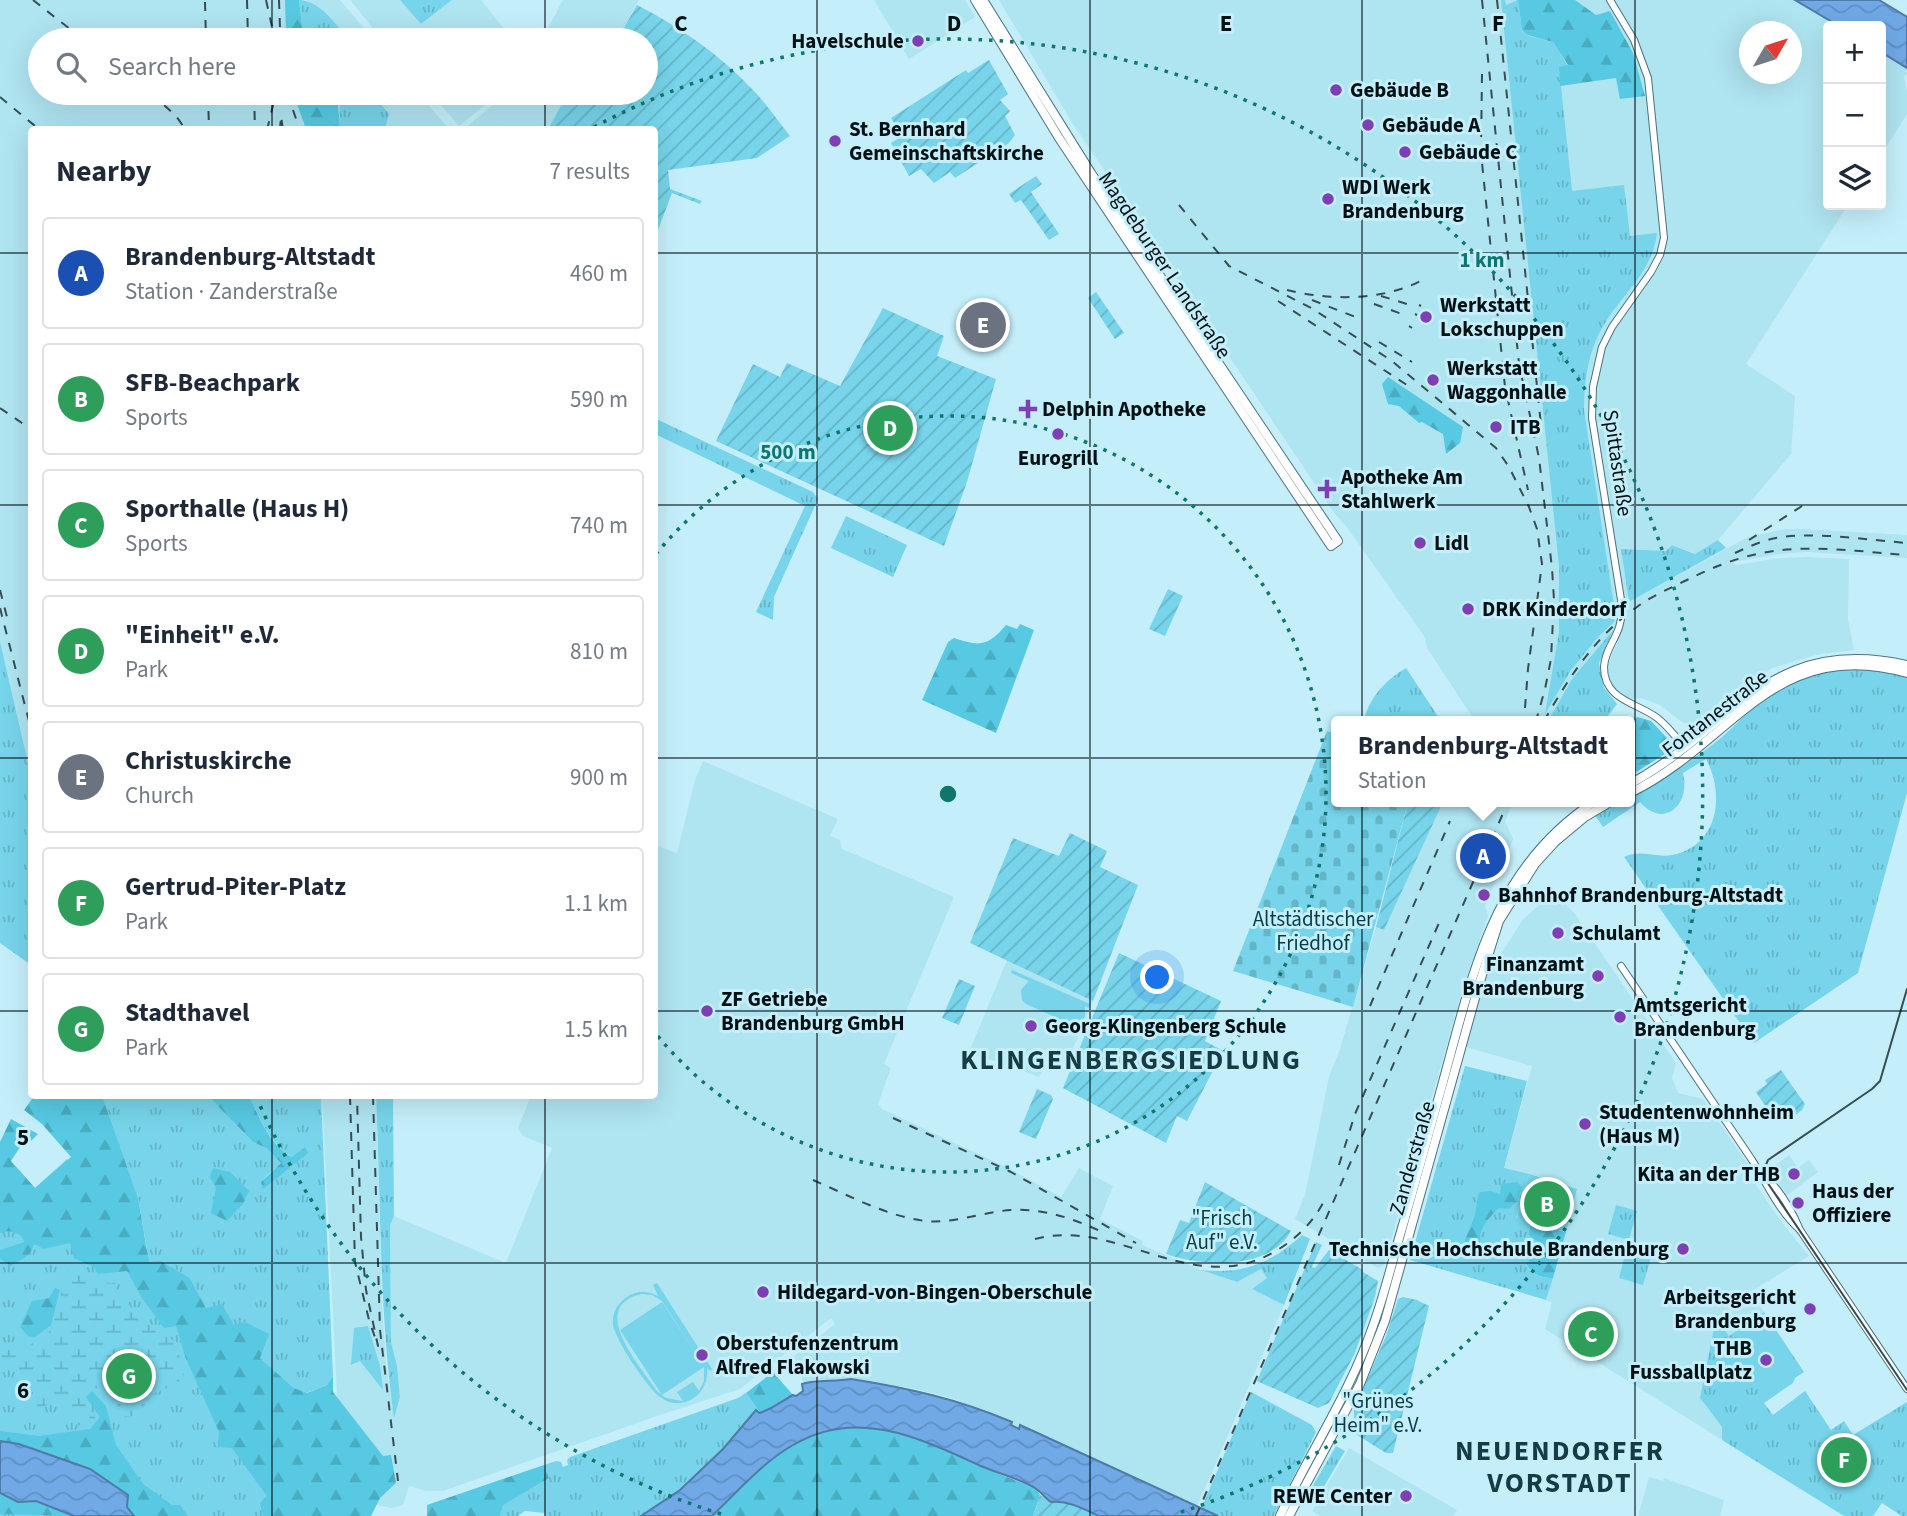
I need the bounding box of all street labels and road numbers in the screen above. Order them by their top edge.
street label: Magdeburger Landstraße [1091,165,1239,365]
street label: Spittastraße [1596,408,1640,518]
street label: Fontanestraße [1656,662,1774,764]
street label: Zanderstraße [1381,1097,1443,1219]

